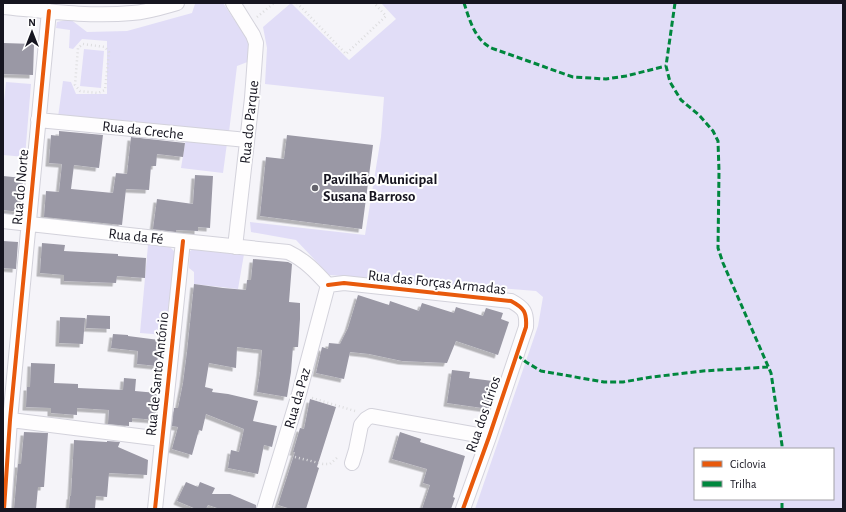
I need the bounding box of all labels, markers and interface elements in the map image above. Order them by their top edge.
north arrow [12,12,52,52]
text: N [28,17,36,28]
street label: Rua do Parque [238,79,261,165]
street label: Rua da Creche [101,119,185,142]
street label: Rua do Norte [10,148,31,226]
place label: Pavilhão Municipal Susana Barroso [323,172,437,204]
marker: Pavilhão Municipal Susana Barroso [310,183,320,193]
street label: Rua da Fé [108,226,164,247]
street label: Rua das Forças Armadas [367,268,507,297]
street label: Rua de Santo António [144,311,171,437]
street label: Rua da Paz [282,366,313,430]
street label: Rua dos Lírios [463,374,504,454]
legend [694,448,834,500]
text: Ciclovia [730,458,766,470]
text: Trilha [730,478,757,490]

